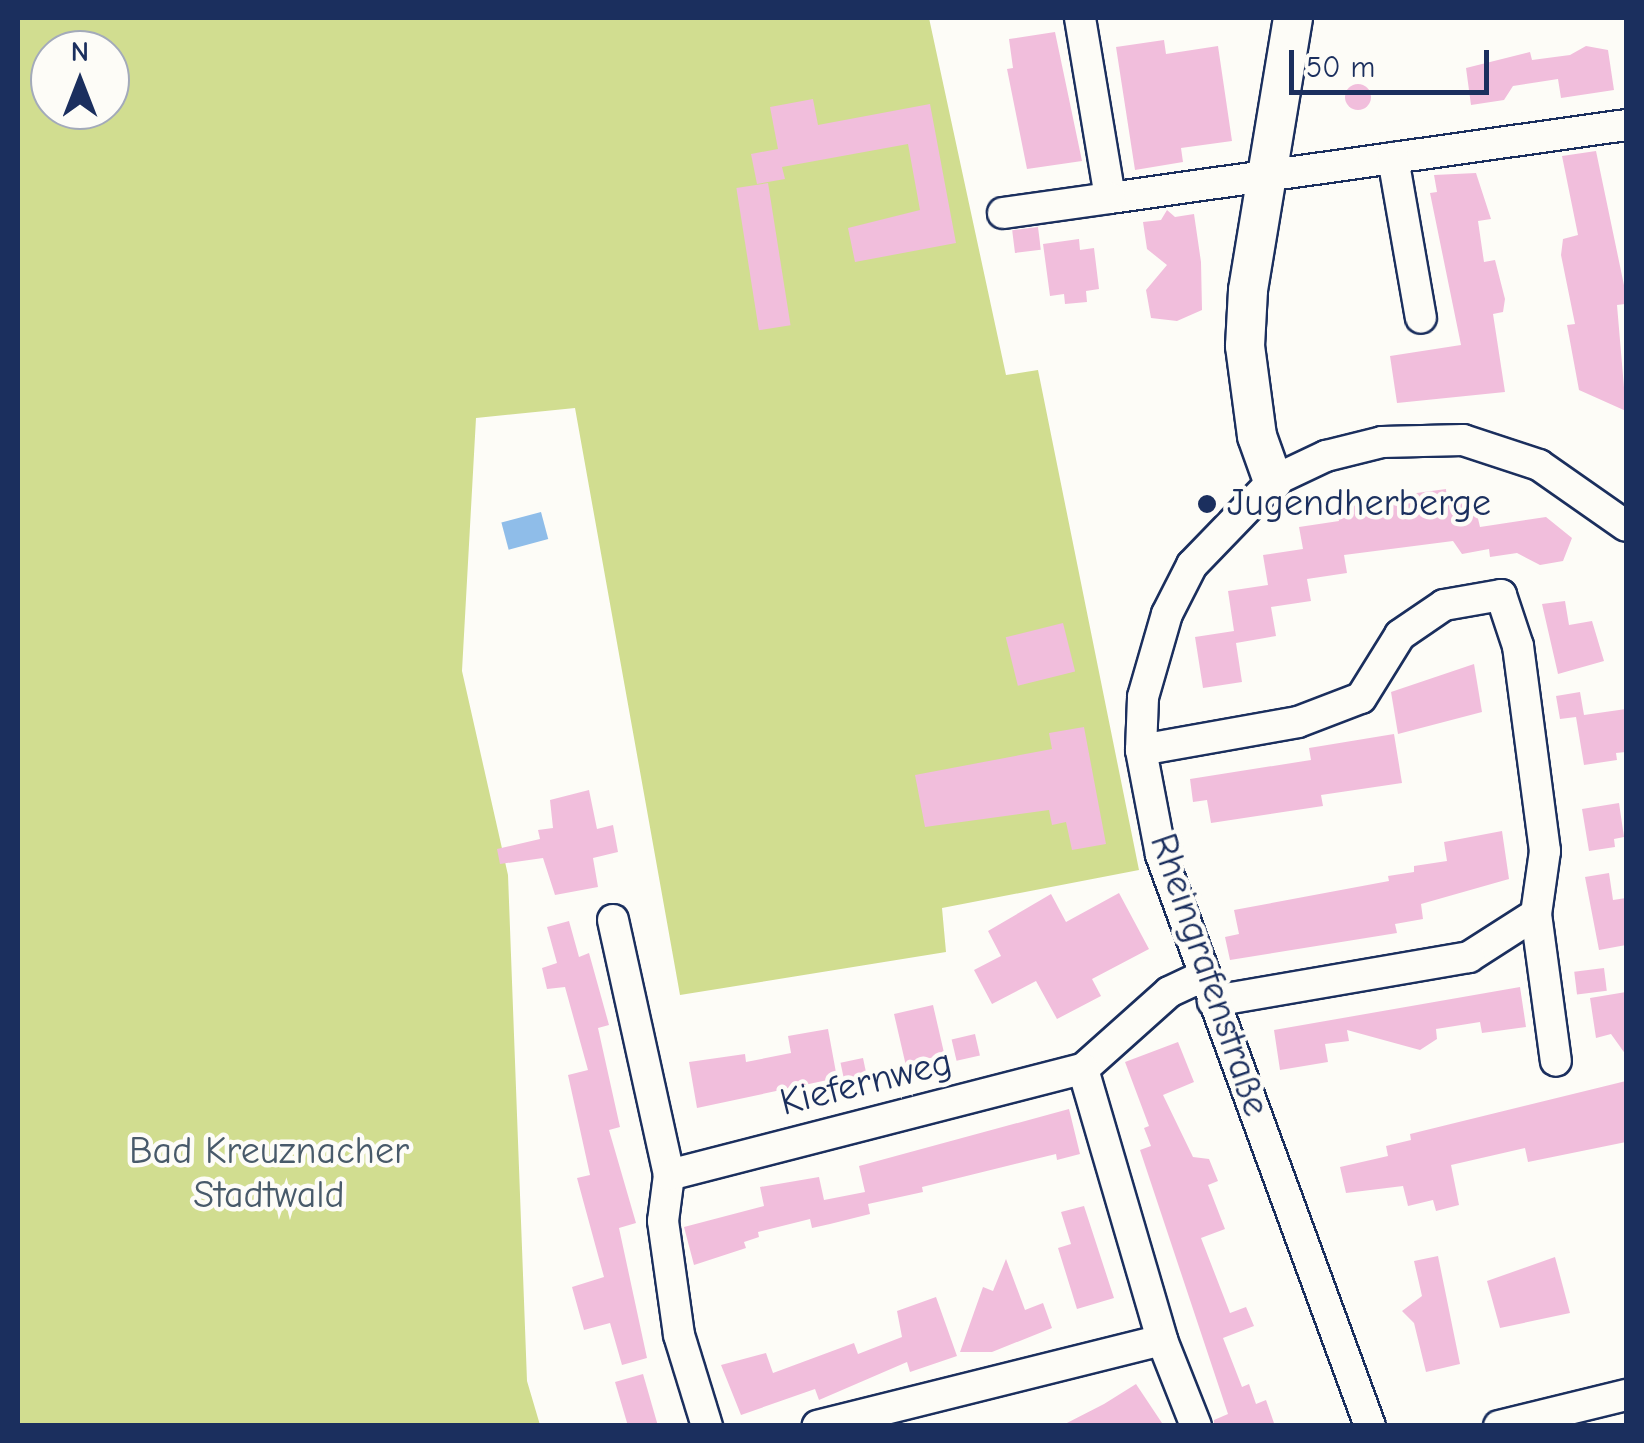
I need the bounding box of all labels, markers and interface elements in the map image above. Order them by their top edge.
north arrow [30,30,130,130]
scale bar [1294,30,1494,92]
text: N [71,36,89,68]
text: 50 m [1306,50,1375,85]
place label: Jugendherberge [1227,481,1491,527]
marker: Jugendherberge [1196,493,1218,515]
street label: Rheingrafenstraße [1139,828,1279,1122]
street label: Kiefernweg [775,1040,957,1126]
park label: Bad Kreuznacher Stadtwald [129,1129,409,1218]

